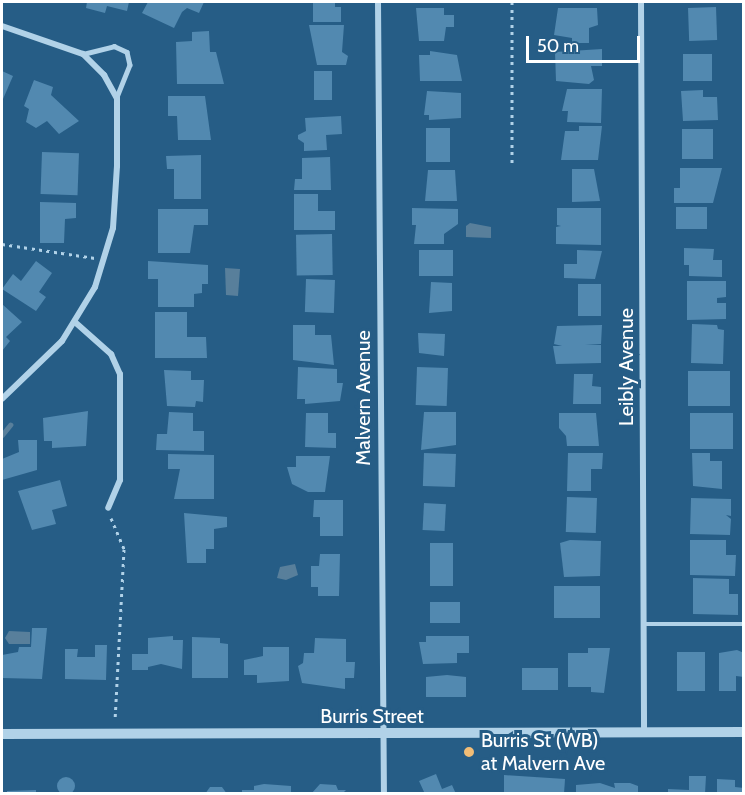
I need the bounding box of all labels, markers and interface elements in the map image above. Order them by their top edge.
scale bar [529,24,643,62]
text: 50 m [537,35,579,57]
street label: Leibly Avenue [614,308,638,426]
street label: Malvern Avenue [351,330,375,466]
street label: Burris Street [320,704,424,728]
place label: Burris St (WB) at Malvern Ave [481,728,605,775]
marker: Burris St (WB) at Malvern Ave [462,745,476,759]

